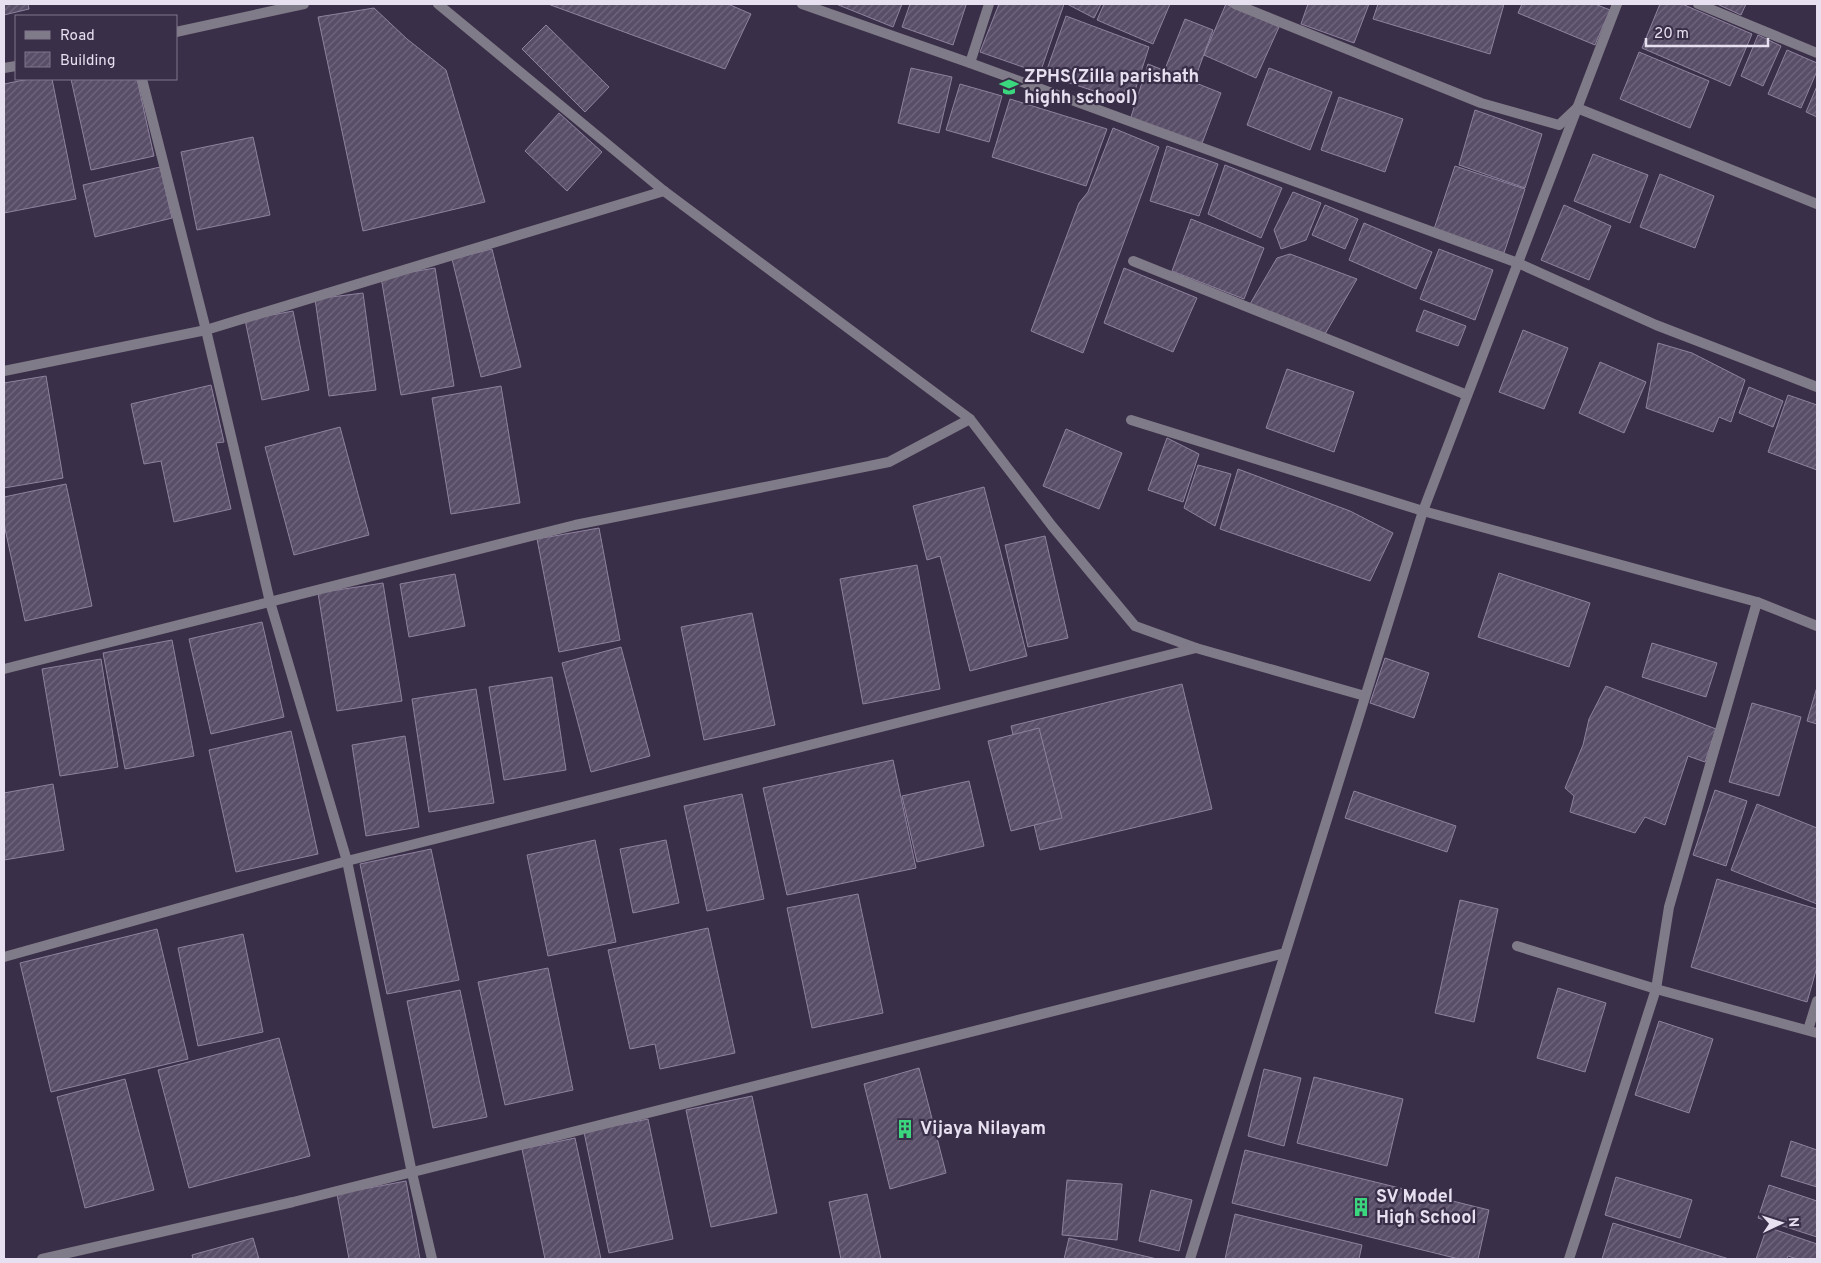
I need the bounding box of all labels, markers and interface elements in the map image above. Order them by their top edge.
legend [15,15,178,80]
scale bar [1646,15,1768,47]
text: 20 m [1654,25,1689,44]
text: Road [60,27,95,46]
text: Building [60,52,115,71]
place label: ZPHS(Zilla parishath highh school) [1024,66,1199,110]
school or university icon: ZPHS(Zilla parishath highh school) [998,76,1020,98]
building icon: Vijaya Nilayam [894,1118,916,1140]
place label: Vijaya Nilayam [920,1118,1046,1141]
place label: SV Model High School [1376,1186,1477,1230]
building icon: SV Model High School [1350,1196,1372,1218]
north arrow [1756,1198,1806,1248]
text: N [1784,1217,1801,1228]

